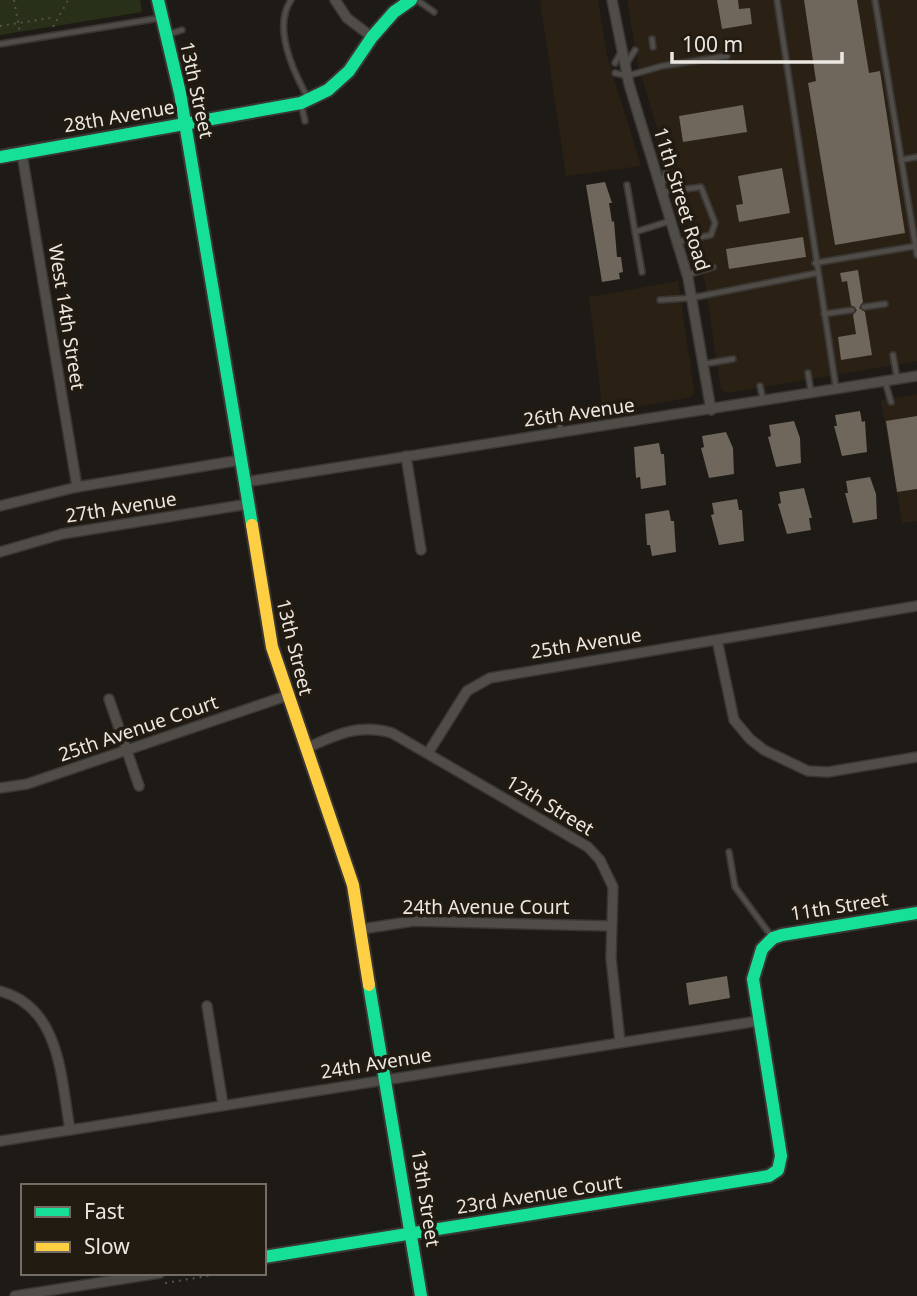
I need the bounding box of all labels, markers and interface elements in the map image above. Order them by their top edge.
scale bar [672,21,842,65]
text: 100 m [682,30,743,58]
street label: 13th Street [174,39,220,141]
street label: 28th Avenue [62,93,176,139]
street label: 11th Street Road [648,124,716,274]
street label: West 14th Street [43,242,91,392]
street label: 26th Avenue [522,391,636,433]
street label: 27th Avenue [64,485,178,529]
street label: 13th Street [270,596,320,698]
street label: 25th Avenue [529,621,643,665]
street label: 25th Avenue Court [55,688,221,767]
street label: 12th Street [501,769,599,842]
street label: 11th Street [788,885,890,927]
street label: 24th Avenue Court [403,894,570,920]
street label: 24th Avenue [319,1041,433,1085]
street label: 13th Street [405,1147,447,1249]
street label: 23rd Avenue Court [454,1168,624,1220]
legend [21,1184,266,1275]
text: Fast [84,1197,125,1225]
text: Slow [84,1232,130,1260]

